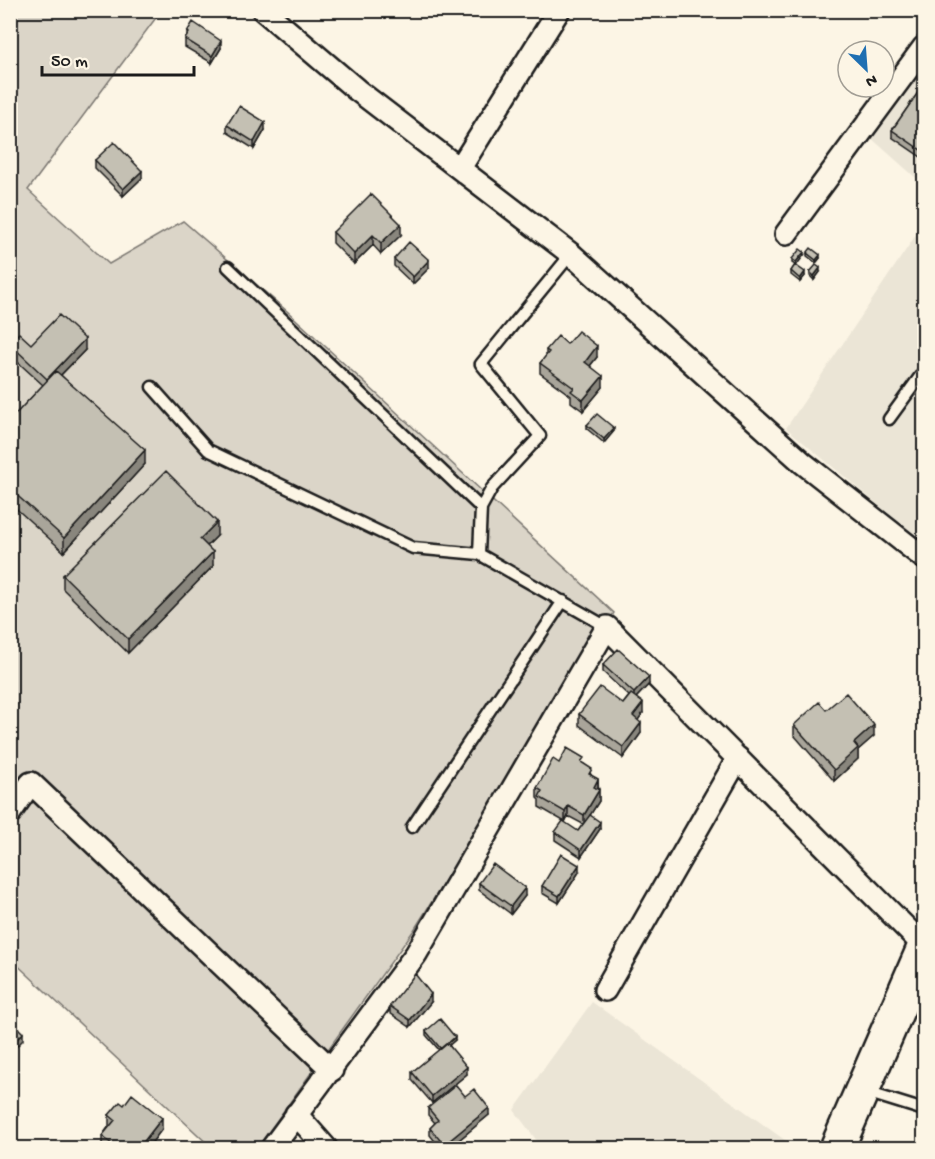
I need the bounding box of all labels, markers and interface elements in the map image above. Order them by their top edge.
scale bar [42,39,194,77]
north arrow [836,39,896,99]
text: 50 m [51,52,88,73]
text: N [862,69,880,90]

